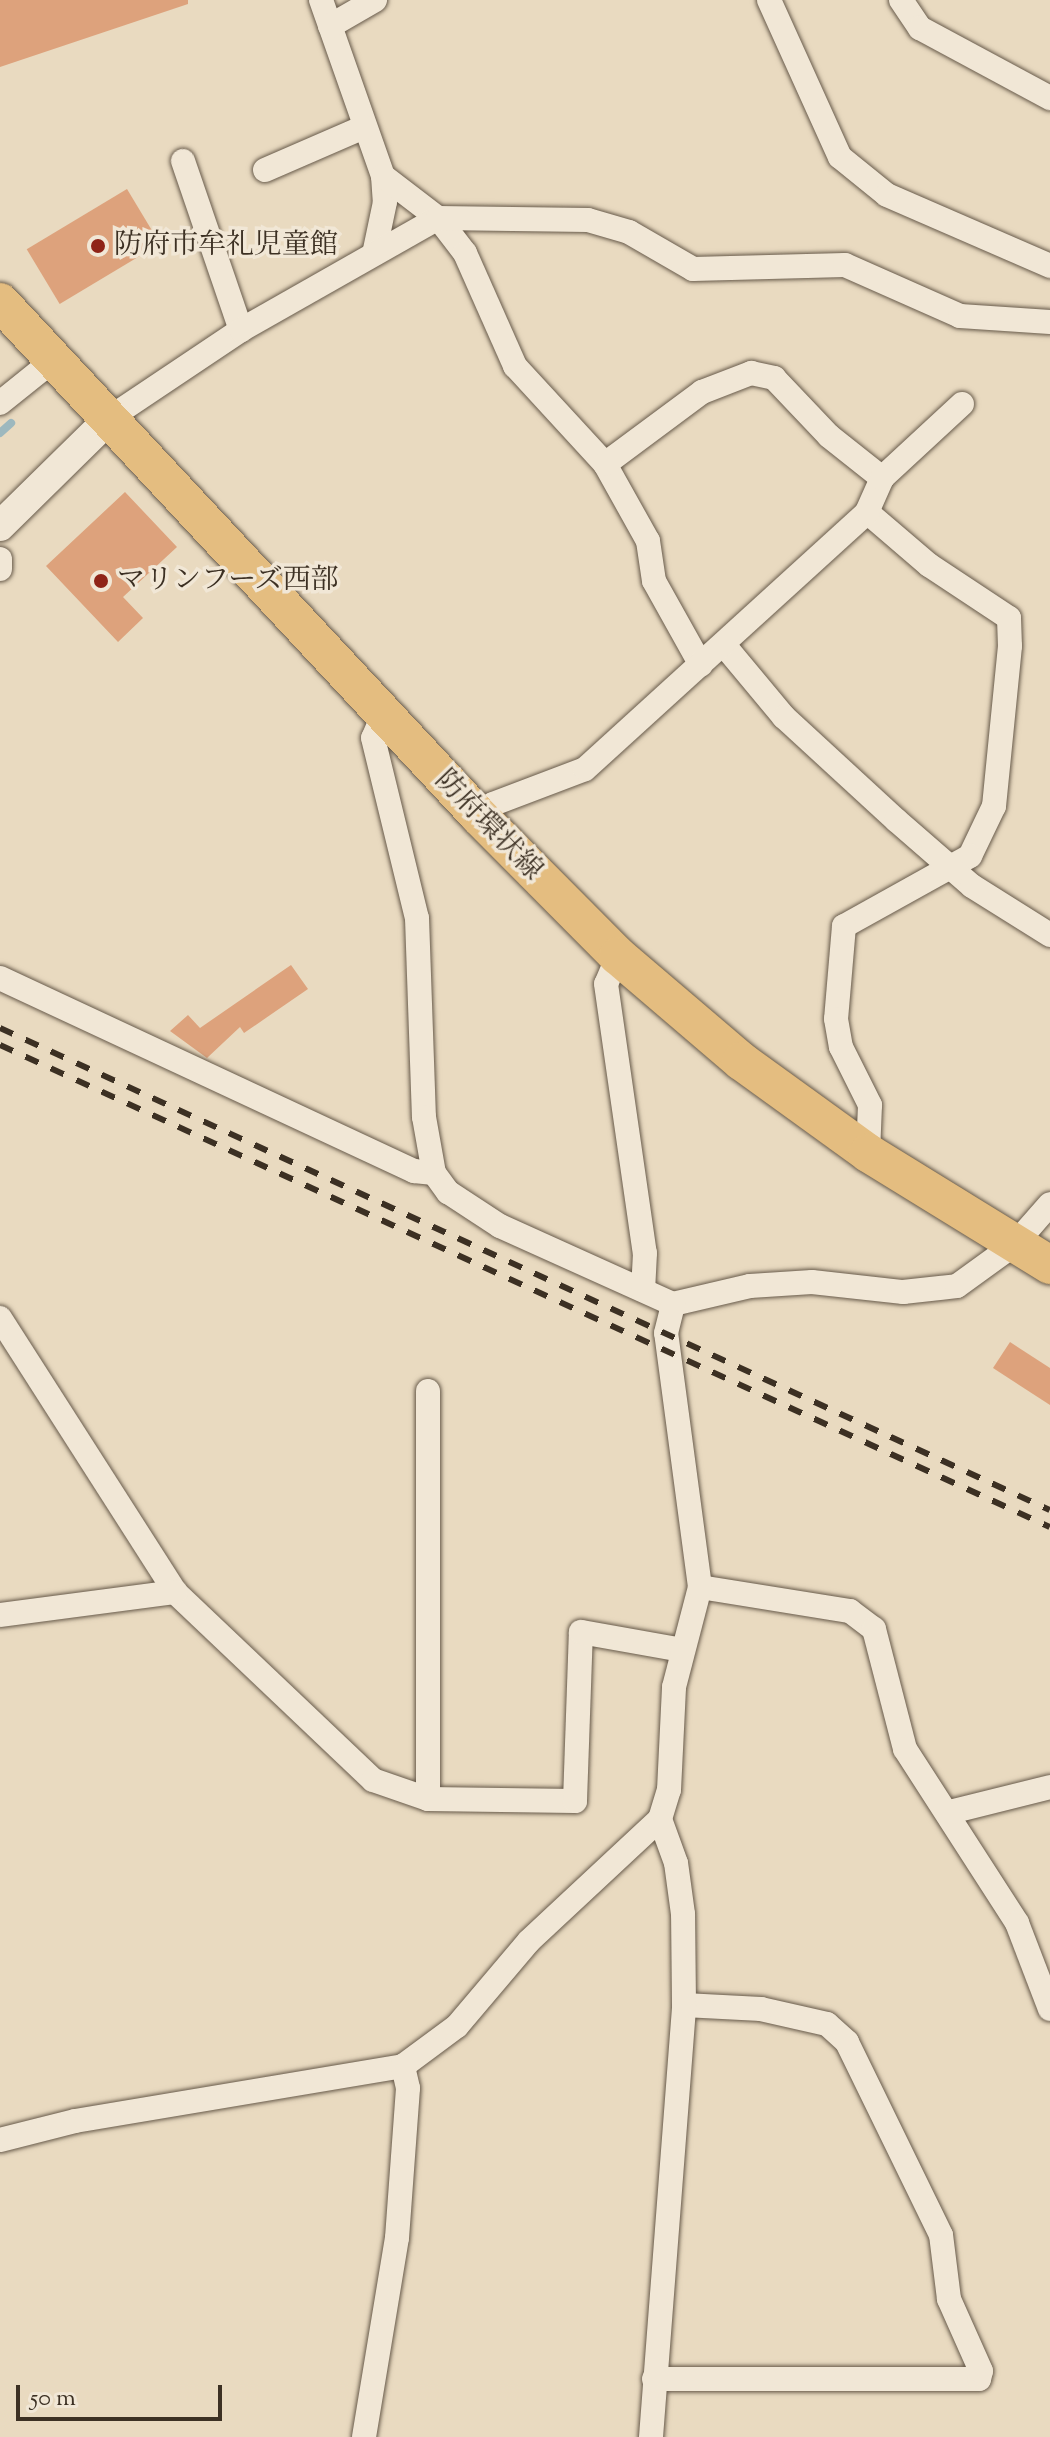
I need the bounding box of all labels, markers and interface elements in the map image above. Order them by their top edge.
place label: 防府市牟礼児童館 [114,229,338,263]
marker: 防府市牟礼児童館 [89,237,107,255]
place label: マリンフーズ西部 [117,564,340,598]
marker: マリンフーズ西部 [92,572,110,590]
street label: 防府環状線 [427,764,549,888]
scale bar [20,2369,226,2419]
text: 50 m [30,2382,76,2416]

